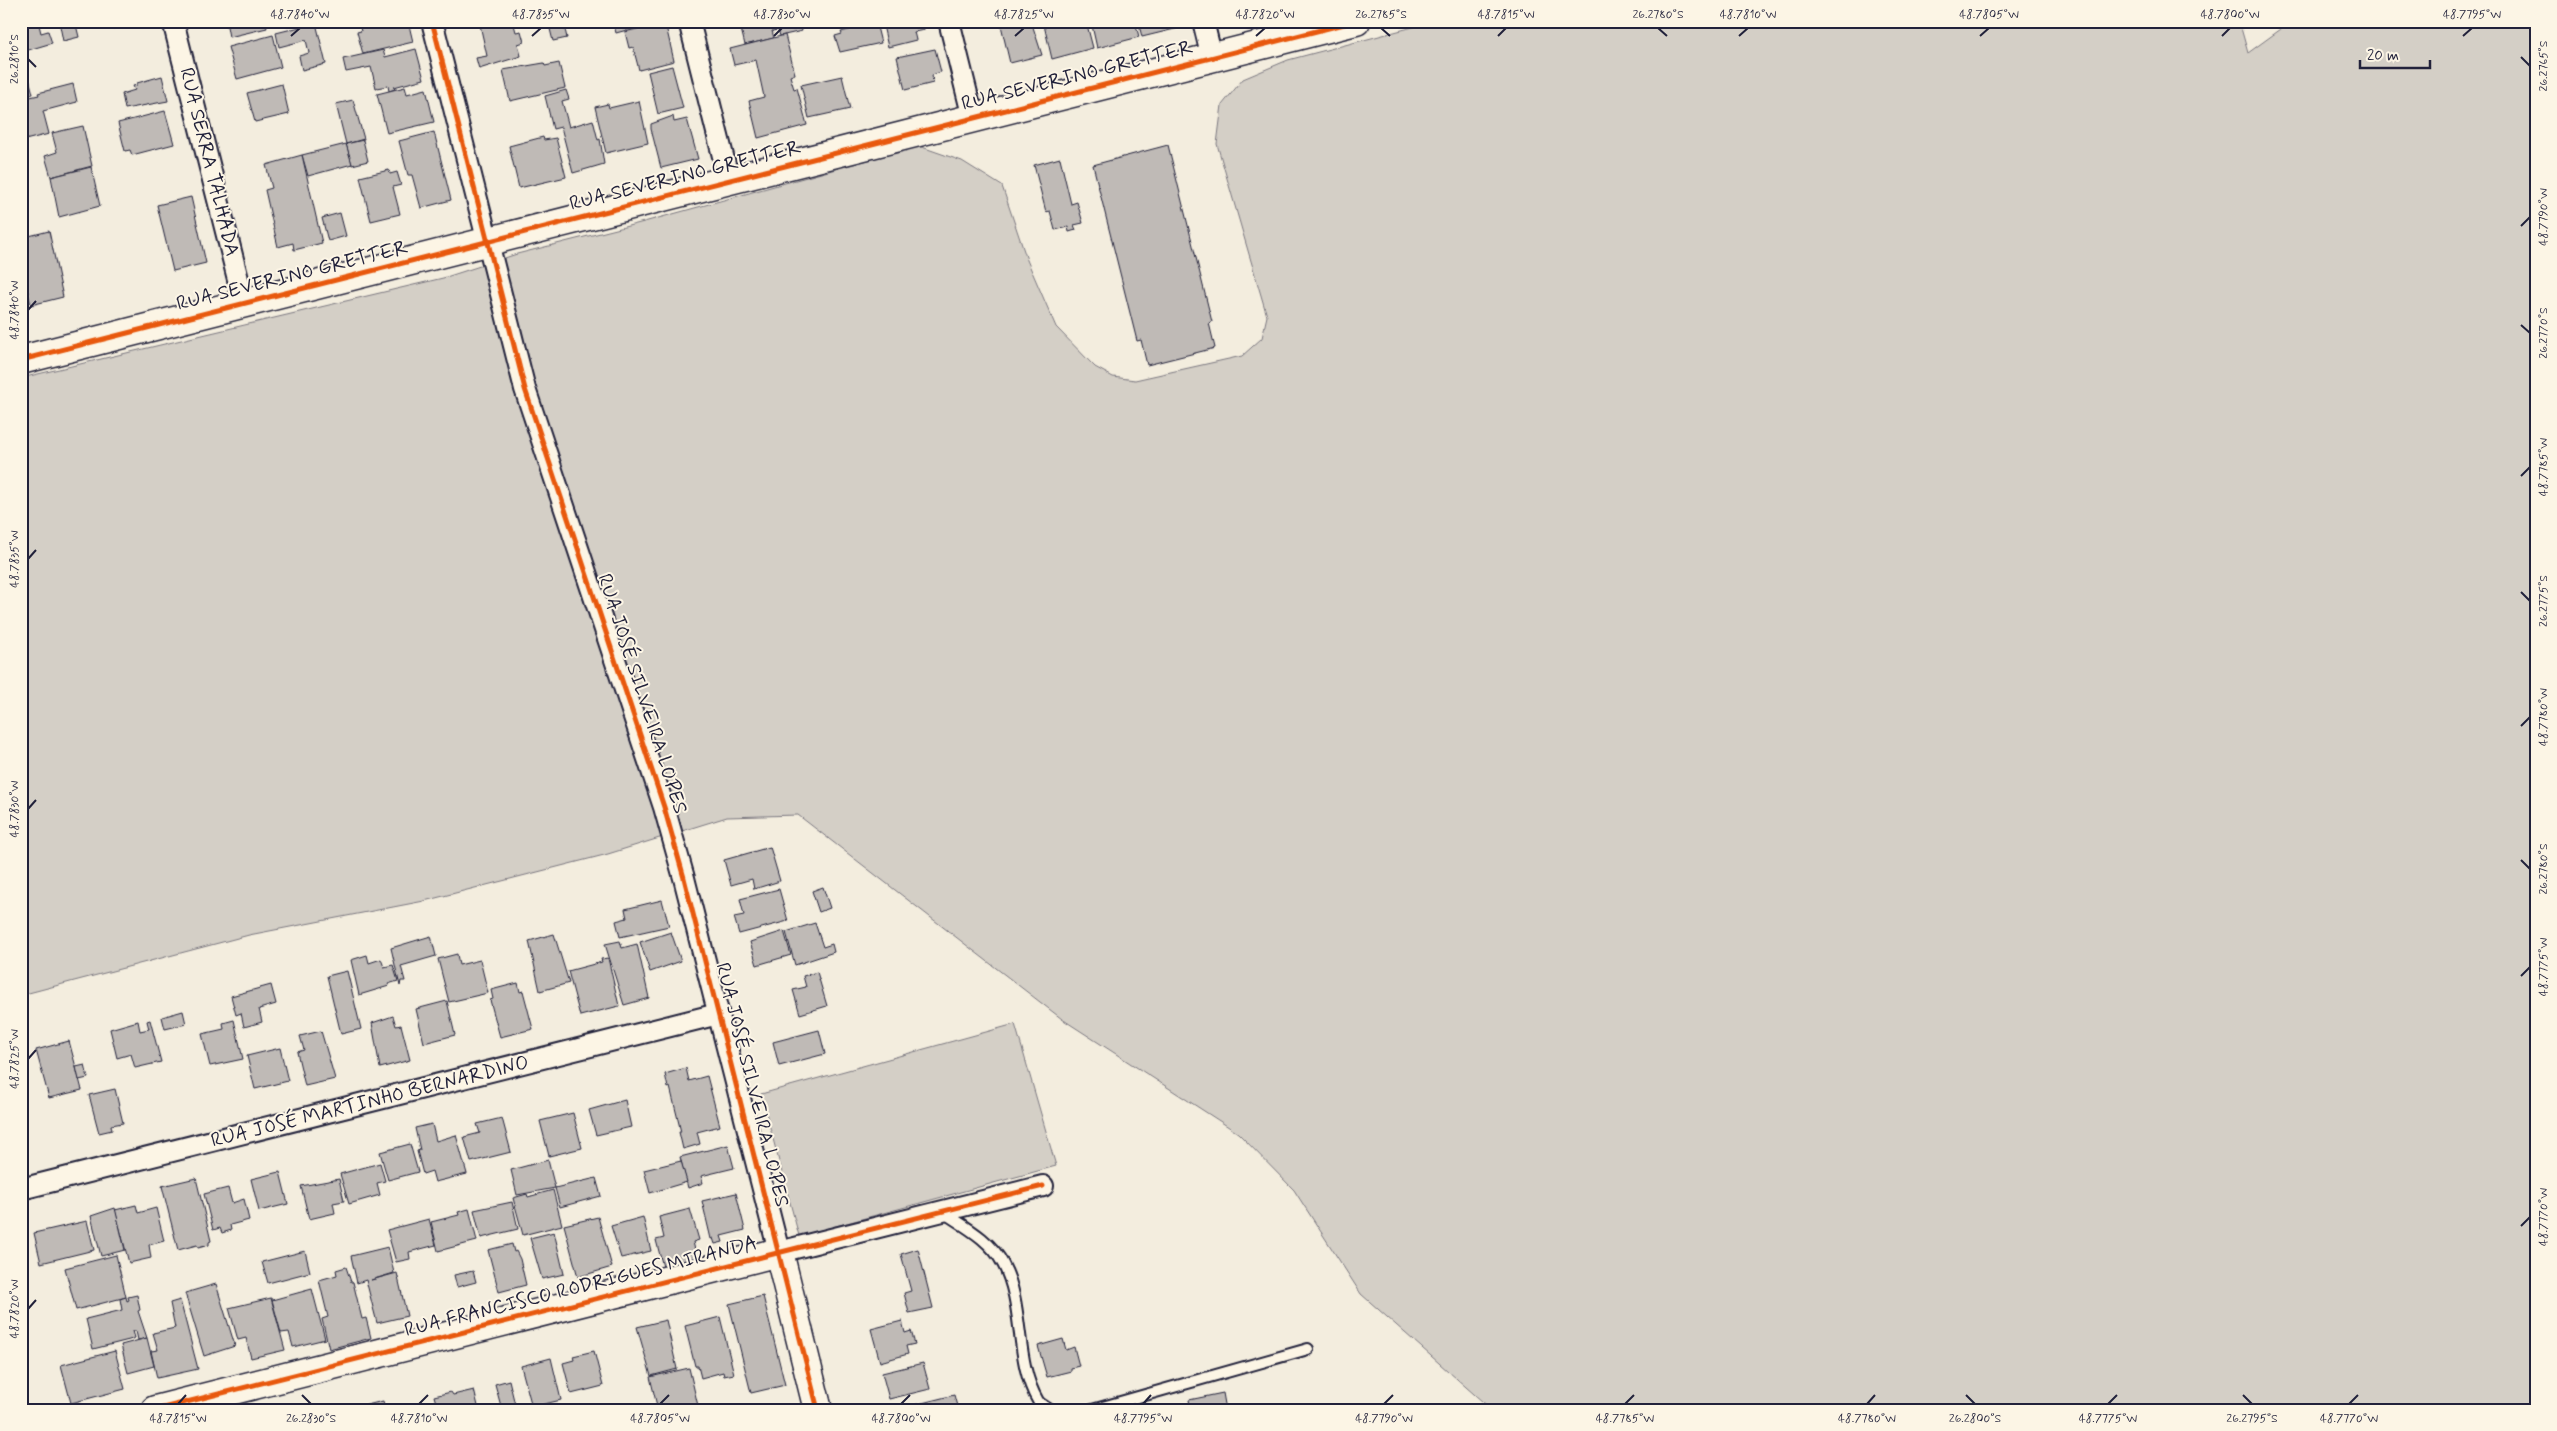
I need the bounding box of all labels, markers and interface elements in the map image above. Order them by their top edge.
text: 48.7840°W [271,7,330,23]
text: 48.7835°W [512,7,570,23]
text: 48.7830°W [754,7,811,23]
text: 48.7825°W [994,7,1054,23]
text: 48.7820°W [1235,7,1295,23]
text: 26.2785°S [1355,7,1407,23]
text: 48.7815°W [1477,7,1535,23]
text: 26.2780°S [1632,7,1684,23]
text: 48.7810°W [1720,7,1776,23]
text: 48.7805°W [1959,7,2019,23]
text: 48.7800°W [2200,7,2260,23]
text: 48.7795°W [2443,7,2501,23]
text: 26.2810°S [7,34,23,84]
street label: RUA SEVERINO GRETTER [959,34,1196,118]
scale bar [2360,38,2430,70]
text: 26.2765°S [2536,40,2552,91]
text: 20 m [2367,46,2399,66]
street label: RUA SERRA TALHADA [173,65,245,259]
street label: RUA SEVERINO GRETTER [567,134,804,218]
text: 48.7790°W [2536,188,2552,246]
street label: RUA SEVERINO GRETTER [174,234,411,318]
text: 48.7840°W [7,280,23,339]
text: 26.2770°S [2536,307,2552,359]
text: 48.7785°W [2536,438,2552,496]
text: 48.7835°W [7,530,23,588]
street label: RUA JOSÉ SILVEIRA LOPES [590,570,694,818]
text: 26.2775°S [2536,575,2552,627]
text: 48.7780°W [2536,688,2552,746]
text: 48.7830°W [7,780,23,837]
text: 26.2780°S [2536,843,2552,895]
text: 48.7775°W [2536,938,2552,996]
street label: RUA JOSÉ SILVEIRA LOPES [709,960,795,1210]
text: 48.7825°W [7,1029,23,1089]
street label: RUA JOSÉ MARTINHO BERNARDINO [208,1049,532,1155]
text: 48.7770°W [2536,1188,2552,1246]
street label: RUA FRANCISCO RODRIGUES MIRANDA [402,1230,760,1344]
text: 48.7820°W [7,1279,23,1339]
text: 48.7815°W [149,1411,207,1427]
text: 26.2830°S [286,1411,336,1427]
text: 48.7810°W [391,1411,447,1427]
text: 48.7805°W [630,1411,690,1427]
text: 48.7800°W [871,1411,931,1427]
text: 48.7795°W [1114,1411,1172,1427]
text: 48.7790°W [1355,1411,1413,1427]
text: 48.7785°W [1596,1411,1654,1427]
text: 48.7780°W [1838,1411,1896,1427]
text: 26.2800°S [1949,1411,2002,1427]
text: 48.7775°W [2079,1411,2137,1427]
text: 26.2795°S [2226,1411,2278,1427]
text: 48.7770°W [2320,1411,2378,1427]

